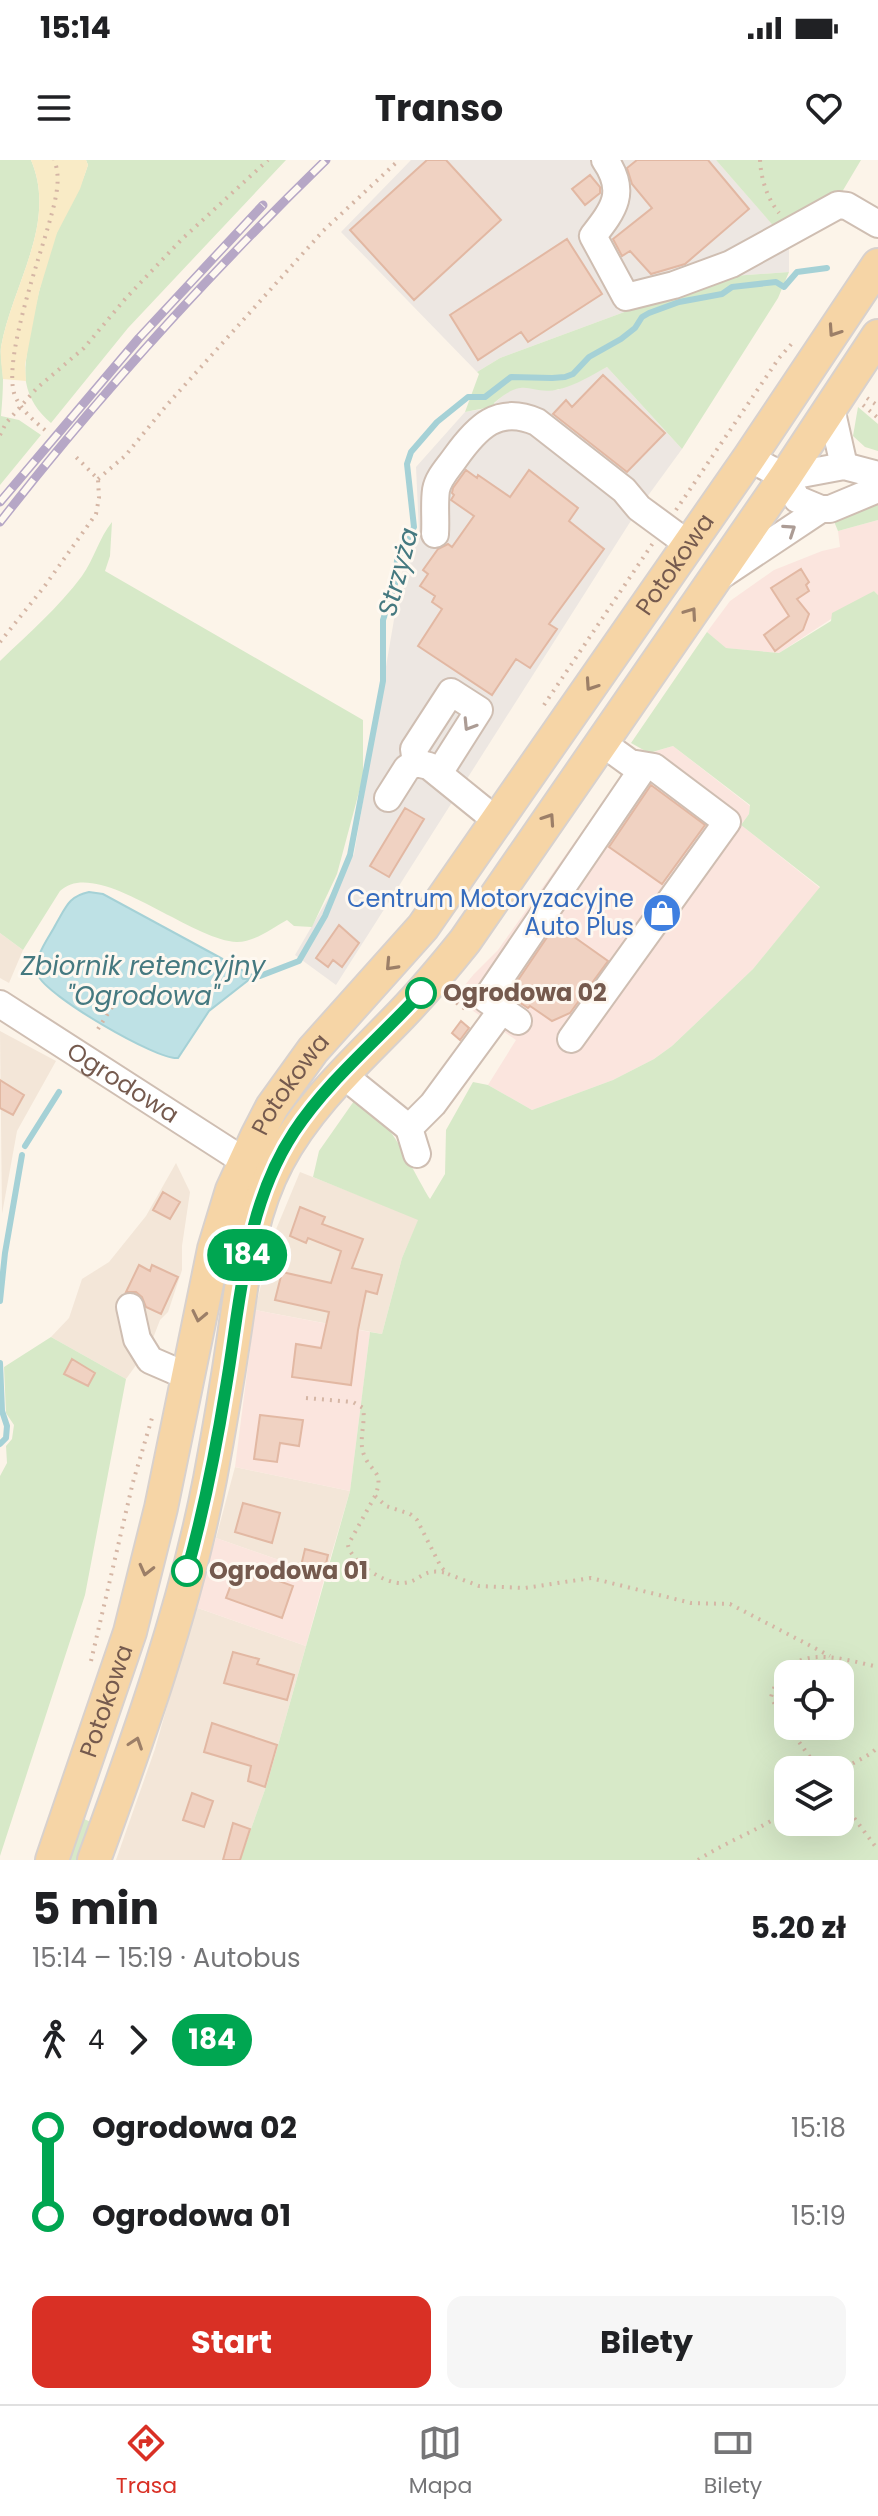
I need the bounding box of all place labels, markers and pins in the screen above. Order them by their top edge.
place label: Centrum Motoryzacyjne Auto Plus [347,882,634,943]
shop icon: Centrum Motoryzacyjne Auto Plus [641,892,683,934]
place label: Ogrodowa 02 [443,976,607,1009]
marker: Ogrodowa 02 [406,978,436,1008]
place label: Ogrodowa 01 [209,1554,368,1587]
marker: Ogrodowa 01 [172,1556,202,1586]

